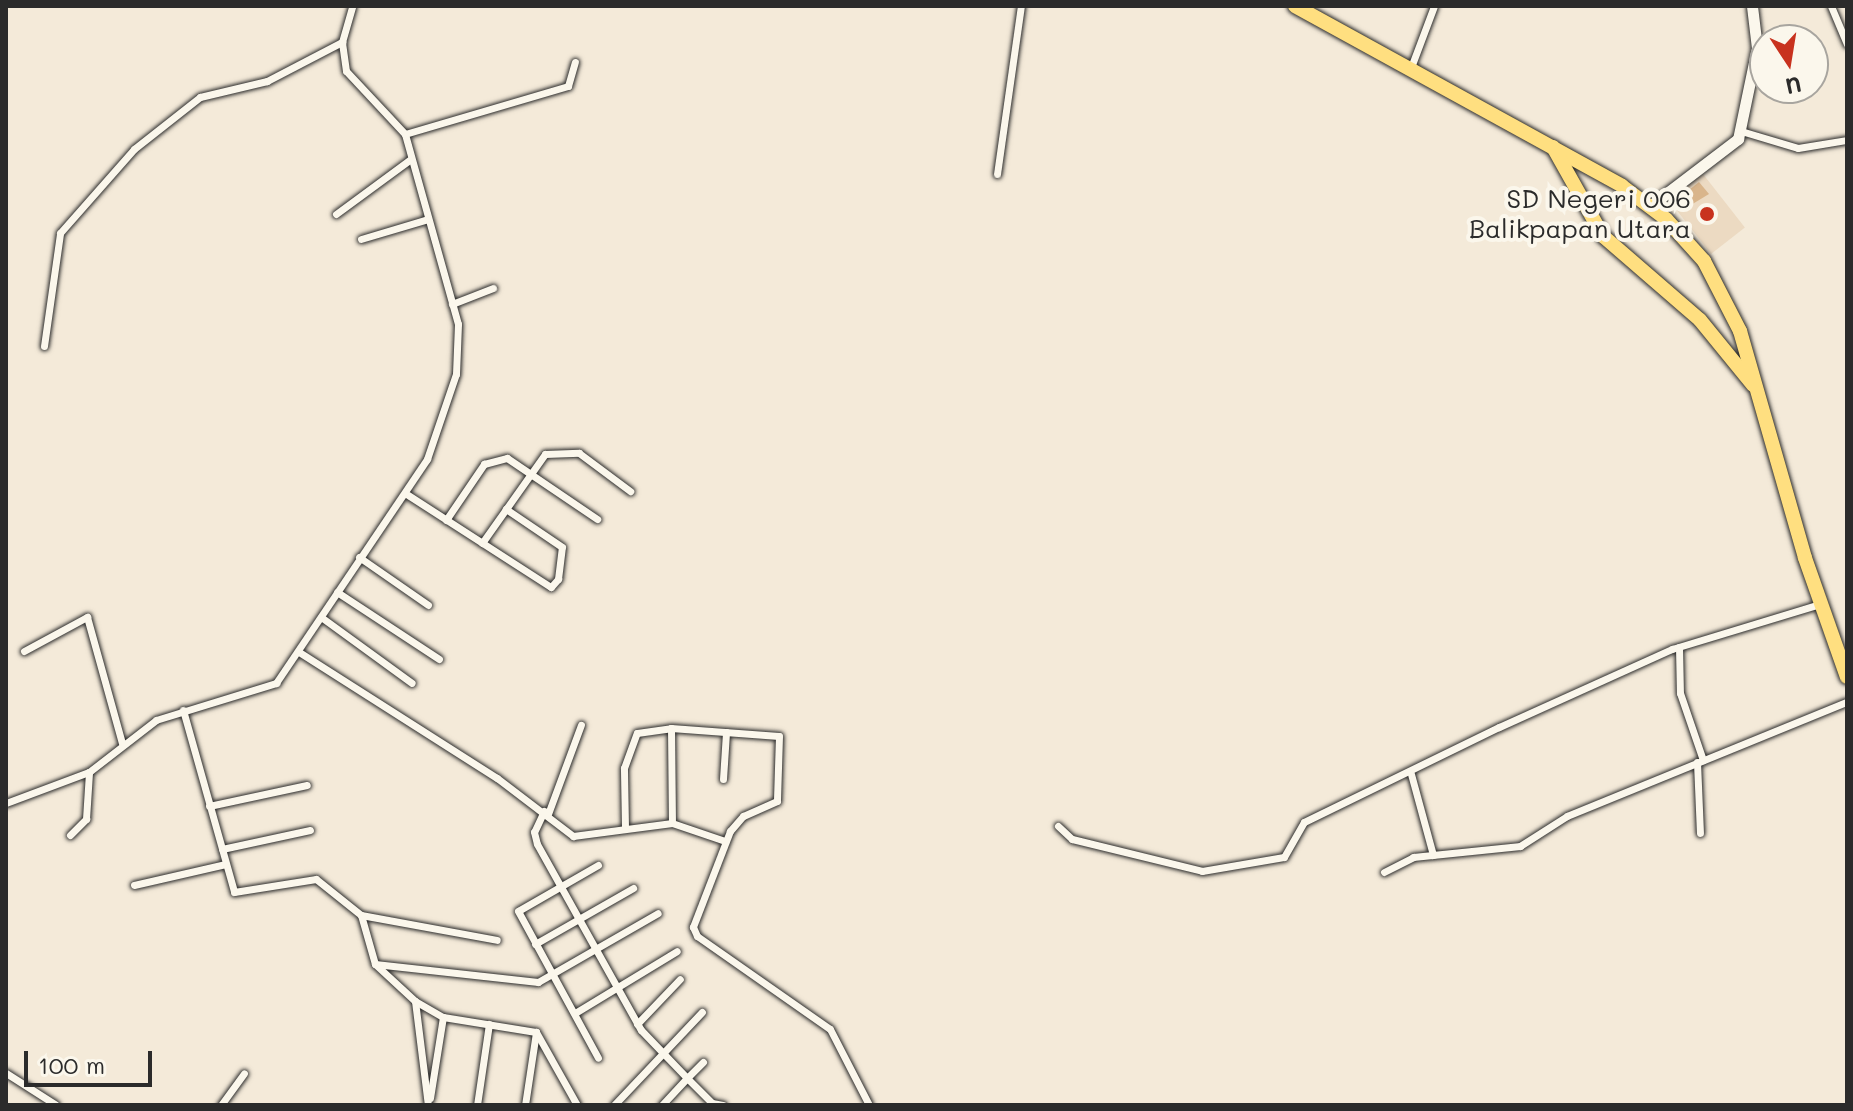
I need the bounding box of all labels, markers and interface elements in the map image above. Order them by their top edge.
north arrow [1749,24,1829,104]
text: U [1783,70,1804,102]
place label: SD Negeri 006 Balikpapan Utara [1469,183,1691,244]
marker: SD Negeri 006 Balikpapan Utara [1698,205,1716,223]
scale bar [28,1035,156,1085]
text: 100 m [38,1049,105,1080]

